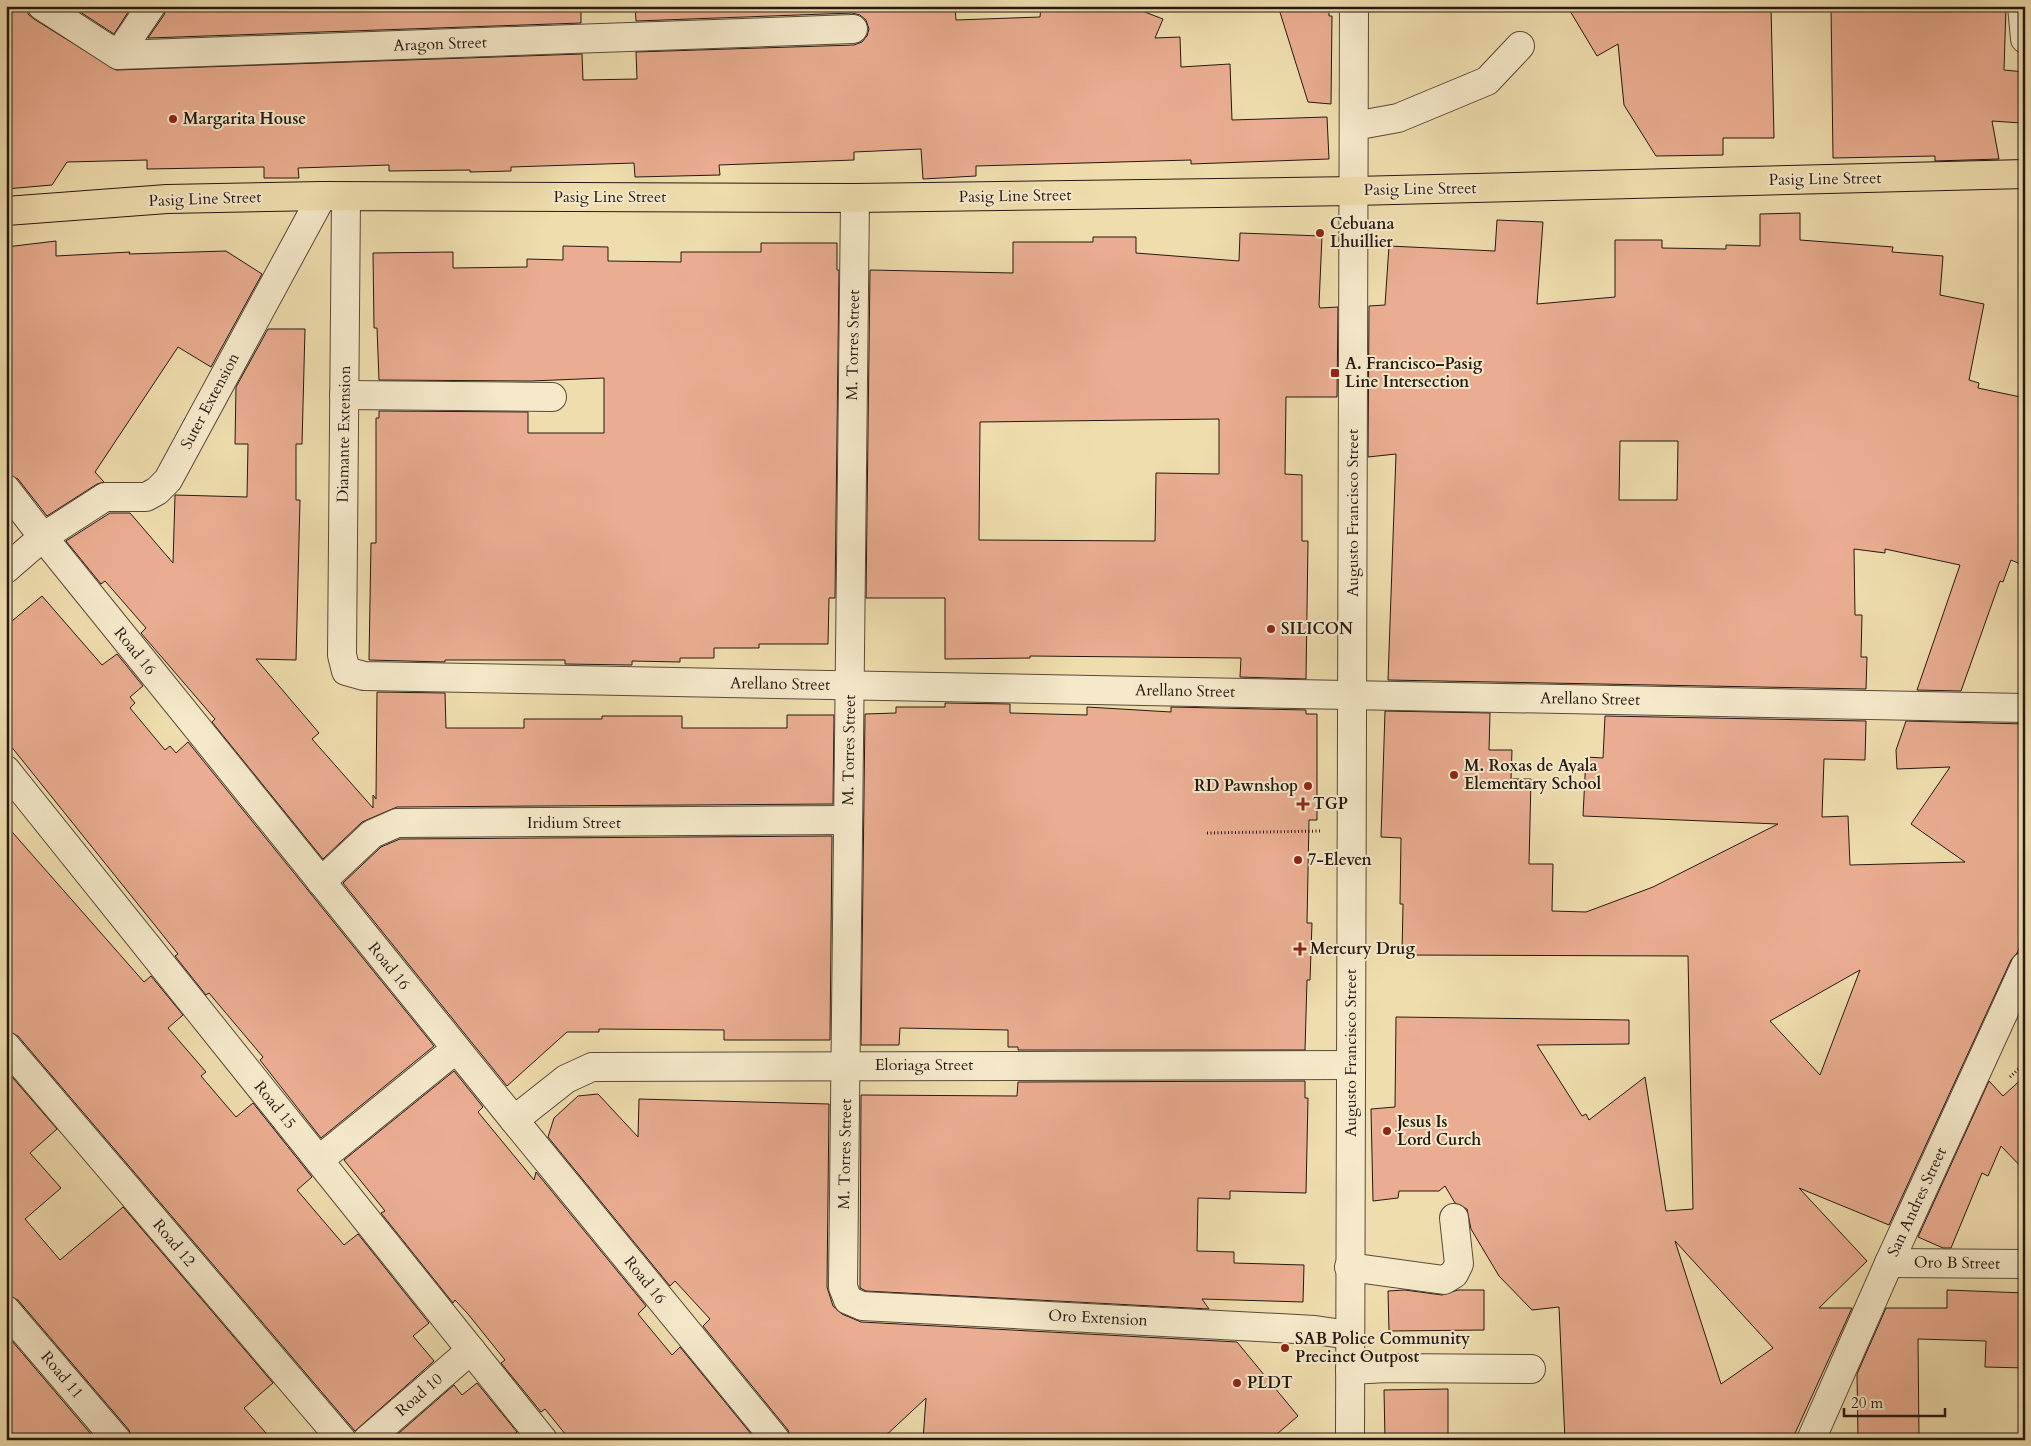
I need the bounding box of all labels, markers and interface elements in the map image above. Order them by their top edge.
street label: Aragon Street [393,31,487,57]
place label: Margarita House [183,108,306,130]
marker: Margarita House [167,113,179,125]
street label: Pasig Line Street [1768,167,1882,191]
street label: Pasig Line Street [1363,177,1477,201]
street label: Pasig Line Street [958,184,1072,208]
street label: Pasig Line Street [148,186,262,212]
street label: Pasig Line Street [554,186,666,208]
place label: Cebuana Lhuillier [1330,213,1395,253]
marker: Cebuana Lhuillier [1314,227,1326,239]
street label: M. Torres Street [841,289,865,401]
street label: Suter Extension [175,349,245,453]
place label: A. Francisco–Pasig Line Intersection [1345,353,1483,393]
street label: Diamante Extension [332,365,356,503]
marker: A. Francisco–Pasig Line Intersection [1329,367,1341,379]
street label: Augusto Francisco Street [1342,429,1364,597]
place label: SILICON [1281,618,1353,640]
street label: Road 16 [109,622,161,680]
marker: SILICON [1265,623,1277,635]
street label: Arellano Street [730,672,830,696]
street label: Arellano Street [1135,679,1235,703]
street label: Arellano Street [1540,687,1640,711]
street label: M. Torres Street [837,694,861,806]
place label: M. Roxas de Ayala Elementary School [1464,755,1602,795]
marker: M. Roxas de Ayala Elementary School [1448,769,1460,781]
place label: RD Pawnshop [1194,775,1298,797]
marker: RD Pawnshop [1302,780,1314,792]
place label: TGP [1313,793,1348,815]
marker: TGP [1297,798,1309,810]
street label: Iridium Street [527,812,621,834]
place label: 7-Eleven [1308,849,1372,871]
marker: 7-Eleven [1292,854,1304,866]
street label: Road 16 [363,937,415,995]
place label: Mercury Drug [1310,938,1415,960]
marker: Mercury Drug [1294,943,1306,955]
street label: Augusto Francisco Street [1340,969,1362,1137]
street label: Eloriaga Street [875,1054,973,1076]
street label: Road 15 [249,1076,301,1134]
street label: M. Torres Street [833,1098,857,1210]
place label: Jesus Is Lord Curch [1395,1111,1481,1151]
marker: Jesus Is Lord Curch [1381,1125,1393,1137]
street label: San Andres Street [1882,1144,1952,1260]
street label: Road 12 [148,1215,200,1271]
street label: Road 16 [619,1251,671,1309]
street label: Oro B Street [1914,1251,2000,1275]
street label: Oro Extension [1048,1304,1148,1332]
place label: SAB Police Community Precinct Outpost [1295,1328,1470,1368]
marker: SAB Police Community Precinct Outpost [1279,1342,1291,1354]
street label: Road 11 [36,1347,88,1403]
street label: Road 10 [391,1368,447,1422]
place label: PLDT [1247,1372,1293,1394]
marker: PLDT [1231,1377,1243,1389]
scale bar [1844,1386,1945,1418]
text: 20 m [1851,1393,1883,1413]

